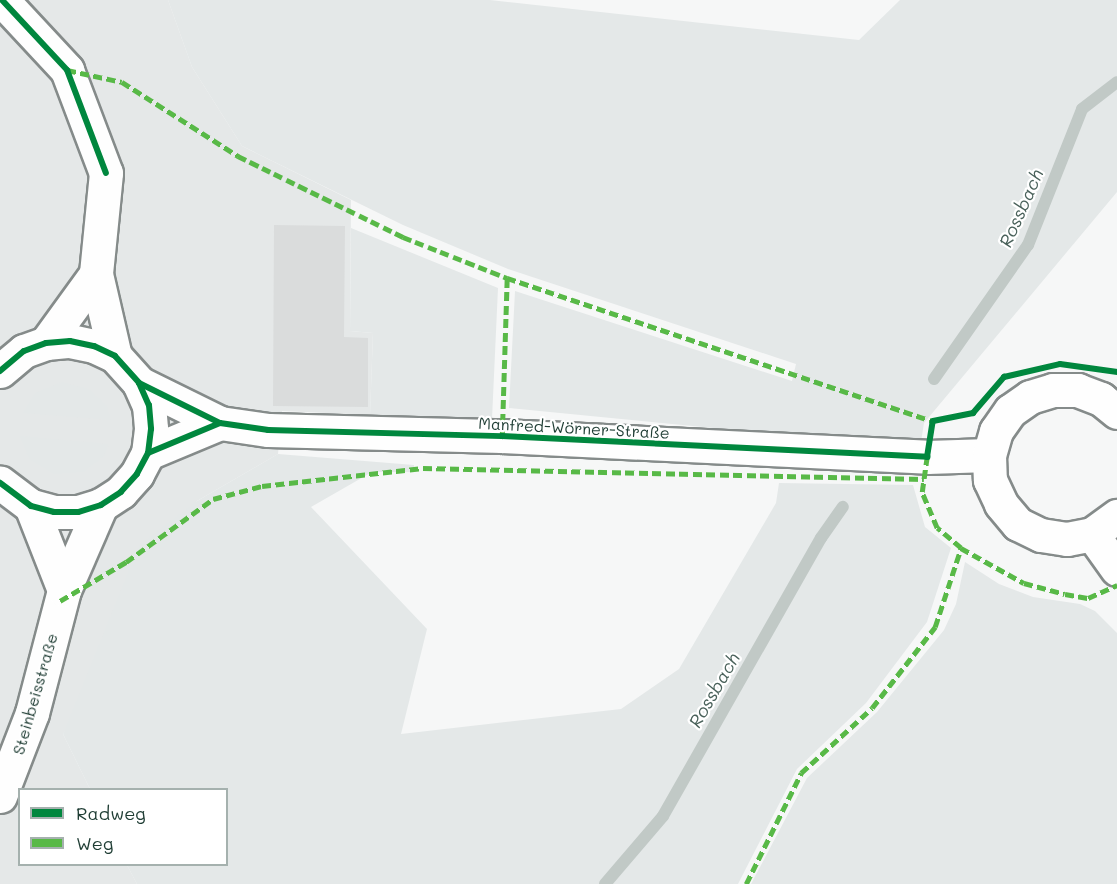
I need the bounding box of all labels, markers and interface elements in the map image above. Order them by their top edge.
water label: Rossbach [994,166,1048,250]
street label: Manfred-Wörner-Straße [478,413,670,443]
street label: Steinbeisstraße [8,631,62,757]
water label: Rossbach [684,649,744,731]
legend [18,788,228,866]
text: Radweg [76,801,146,825]
text: Weg [76,831,113,855]

